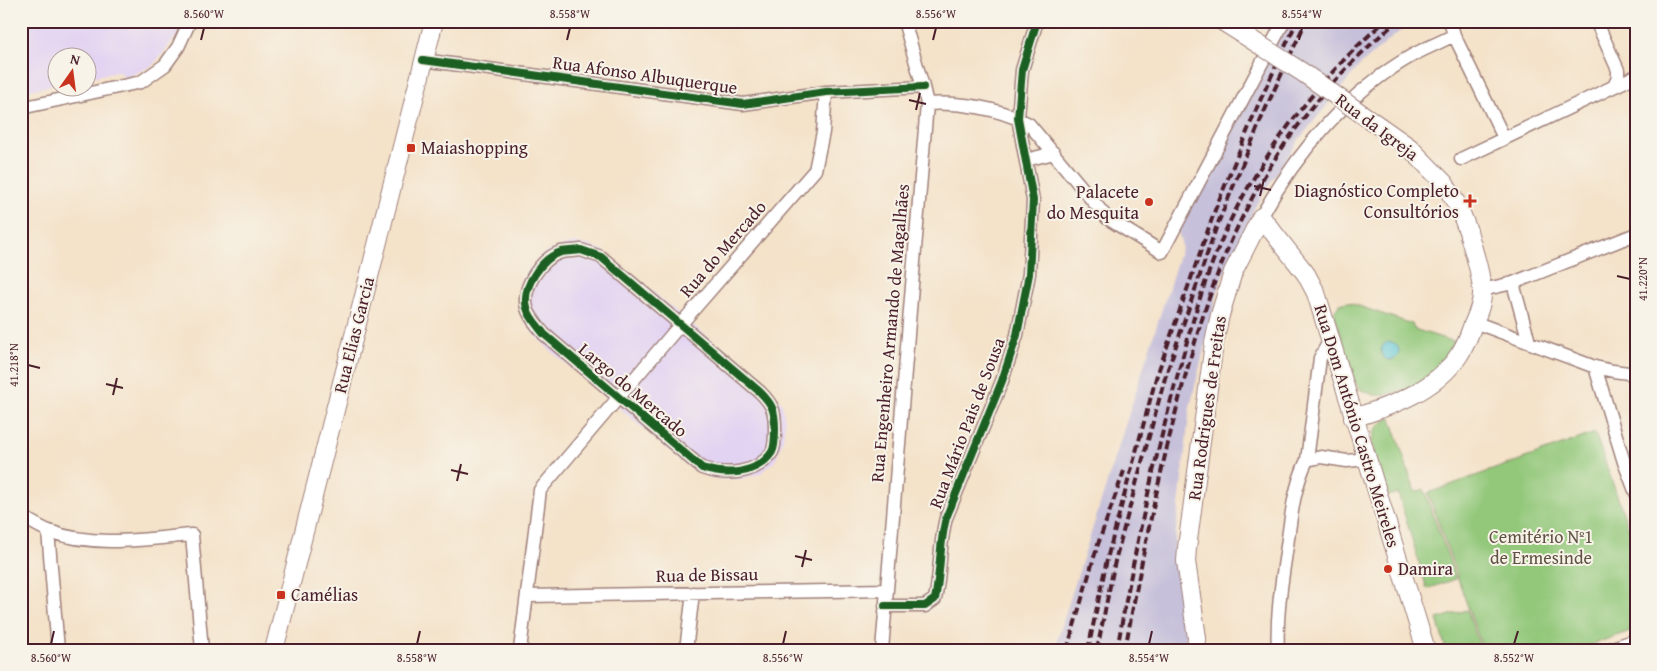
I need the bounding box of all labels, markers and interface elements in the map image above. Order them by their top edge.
text: 8.560°W [184,5,225,22]
text: 8.558°W [550,5,591,22]
text: 8.556°W [916,5,957,22]
text: 8.554°W [1282,5,1323,22]
north arrow [48,48,98,98]
street label: Rua Afonso Albuquerque [551,48,739,101]
text: N [68,49,83,70]
street label: Rua da Igreja [1330,86,1425,167]
place label: Maiashopping [421,134,528,161]
marker: Maiashopping [405,142,417,154]
place label: Diagnóstico Completo Consultórios [1294,177,1459,225]
place label: Palacete do Mesquita [1047,178,1139,226]
street label: Rua Engenheiro Armando de Magalhães [863,183,916,483]
street label: Rua do Mercado [673,194,772,303]
marker: Diagnóstico Completo Consultórios [1463,194,1477,208]
marker: Palacete do Mesquita [1143,196,1155,208]
text: 41.220°N [1634,257,1651,301]
street label: Rua Elias Garcia [326,273,381,396]
street label: Rua Dom António Castro Meireles [1308,301,1407,551]
street label: Rua Rodrigues de Freitas [1180,314,1233,502]
street label: Rua Mário Pais de Sousa [921,333,1012,512]
street label: Largo do Mercado [573,336,694,443]
text: 41.218°N [5,343,22,387]
park label: Cemitério Nº1 de Ermesinde [1489,523,1593,571]
place label: Damira [1398,555,1453,582]
street label: Rua de Bissau [656,560,759,589]
marker: Damira [1382,563,1394,575]
place label: Camélias [291,581,358,608]
marker: Camélias [275,589,287,601]
text: 8.560°W [31,649,72,666]
text: 8.558°W [397,649,438,666]
text: 8.556°W [763,649,804,666]
text: 8.554°W [1129,649,1170,666]
text: 8.552°W [1494,649,1535,666]

